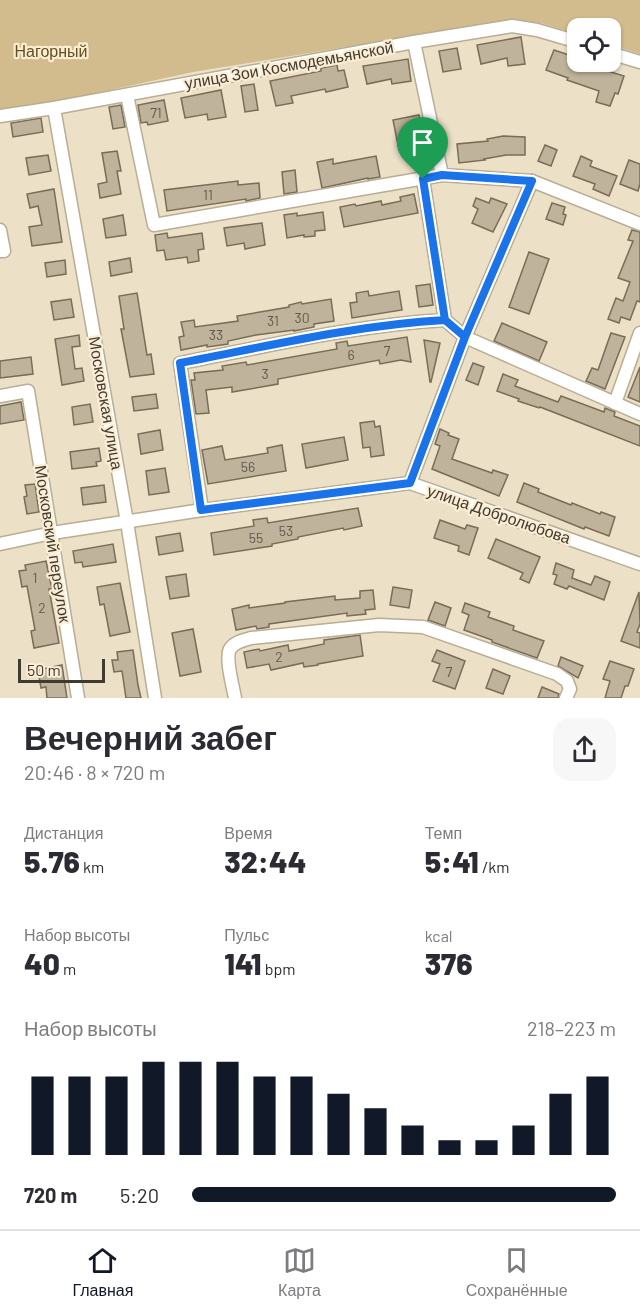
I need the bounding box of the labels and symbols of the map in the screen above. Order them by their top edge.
street label: улица Зои Космодемьянской [183,37,395,92]
park label: Нагорный [14,41,88,60]
house number: 71 [150,104,162,121]
pin [397,117,448,179]
house number: 11 [203,186,213,203]
house number: 30 [294,309,310,326]
house number: 31 [267,312,279,329]
house number: 33 [209,326,223,343]
street label: Московская улица [85,335,128,471]
house number: 7 [384,342,391,359]
house number: 6 [347,346,355,363]
house number: 3 [261,365,269,382]
house number: 56 [241,458,255,475]
street label: Московский переулок [32,464,75,625]
street label: улица Добролюбова [425,480,573,547]
house number: 53 [279,522,293,539]
house number: 55 [249,529,263,546]
house number: 1 [33,569,37,586]
house number: 2 [38,599,46,616]
house number: 2 [275,648,283,665]
scale bar [18,656,105,684]
house number: 7 [446,663,453,680]

